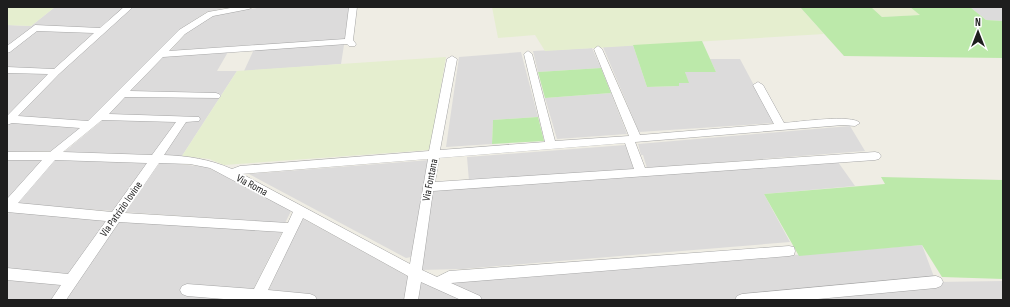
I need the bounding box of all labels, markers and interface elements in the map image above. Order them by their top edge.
north arrow [958,12,998,52]
text: N [975,16,981,29]
street label: Via Fontana [420,158,440,202]
street label: Via Roma [234,171,270,199]
street label: Via Patrizio Iovine [97,179,145,239]

